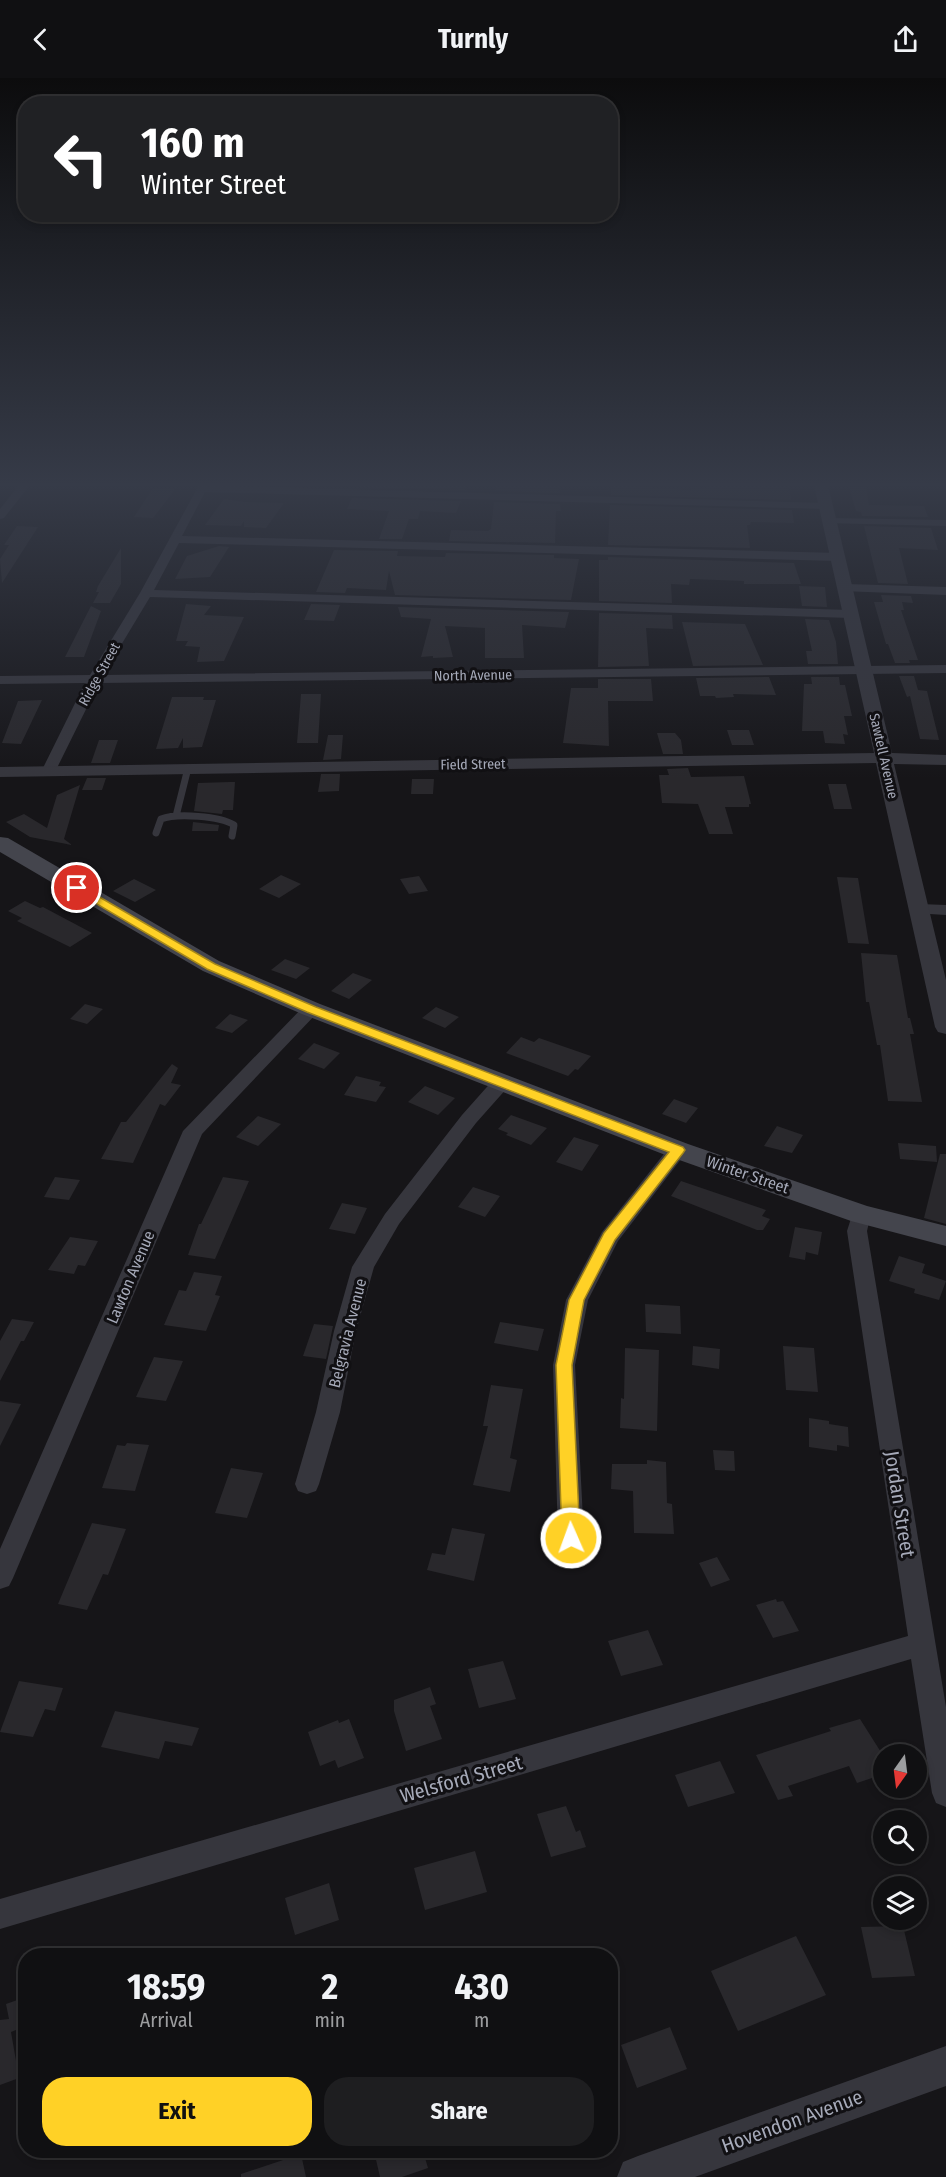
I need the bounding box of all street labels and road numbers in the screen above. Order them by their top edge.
street label: Ridge Street [75,639,124,709]
street label: North Avenue [434,666,512,685]
street label: Sawtell Avenue [865,712,902,800]
street label: Field Street [440,755,506,774]
street label: Winter Street [704,1151,792,1198]
street label: Lawton Avenue [102,1228,159,1326]
street label: Belgravia Avenue [325,1276,370,1390]
street label: Jordan Street [880,1449,920,1559]
street label: Welsford Street [397,1750,525,1808]
street label: Hovendon Avenue [718,2084,866,2158]

